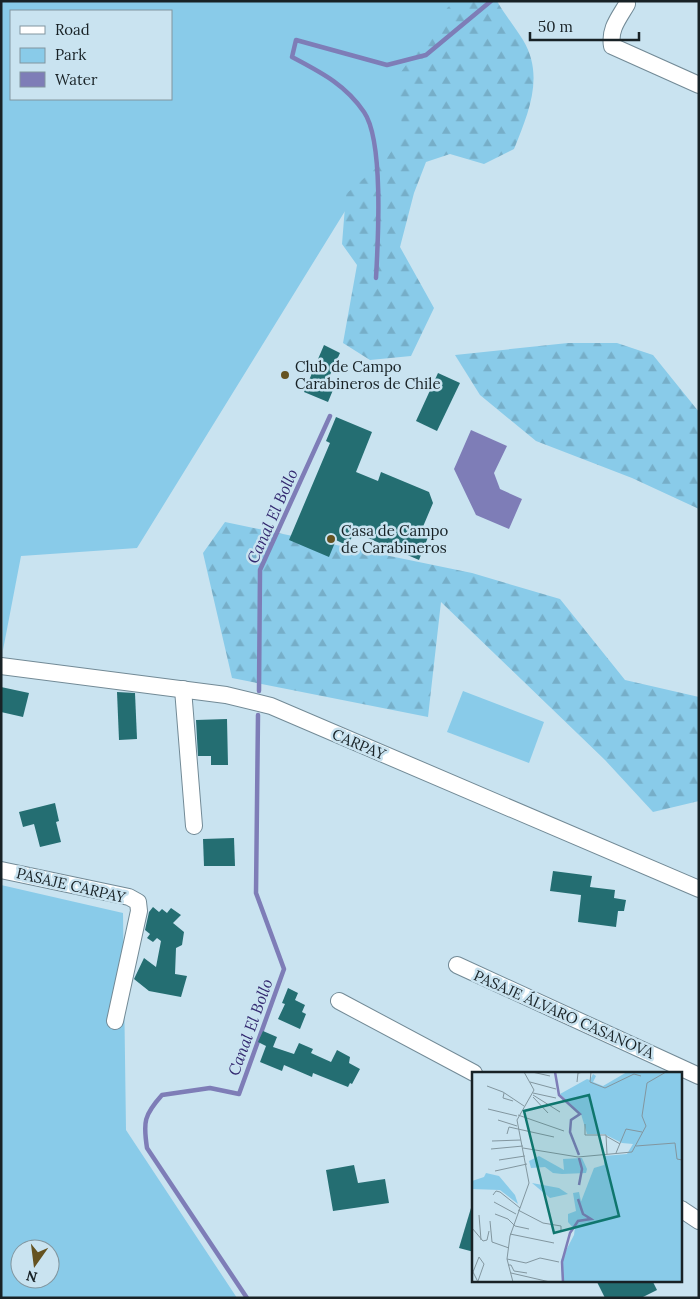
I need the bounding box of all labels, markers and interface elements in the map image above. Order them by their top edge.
legend [10,10,172,100]
scale bar [530,10,639,42]
text: 50 m [538,17,573,36]
text: Road [55,20,90,39]
text: Park [55,45,86,64]
text: Water [55,70,98,89]
place label: Club de Campo Carabineros de Chile [295,357,441,393]
marker: Club de Campo Carabineros de Chile [279,369,291,381]
water label: Canal El Bollo [242,466,302,566]
place label: Casa de Campo de Carabineros [341,521,448,557]
marker: Casa de Campo de Carabineros [325,533,337,545]
street label: CARPAY [329,724,389,764]
street label: PASAJE CARPAY [14,863,128,907]
street label: PASAJE ÁLVARO CASANOVA [471,966,658,1063]
water label: Canal El Bollo [223,976,277,1078]
inset map [472,1072,682,1282]
north arrow [10,1239,60,1289]
text: N [24,1267,39,1287]

